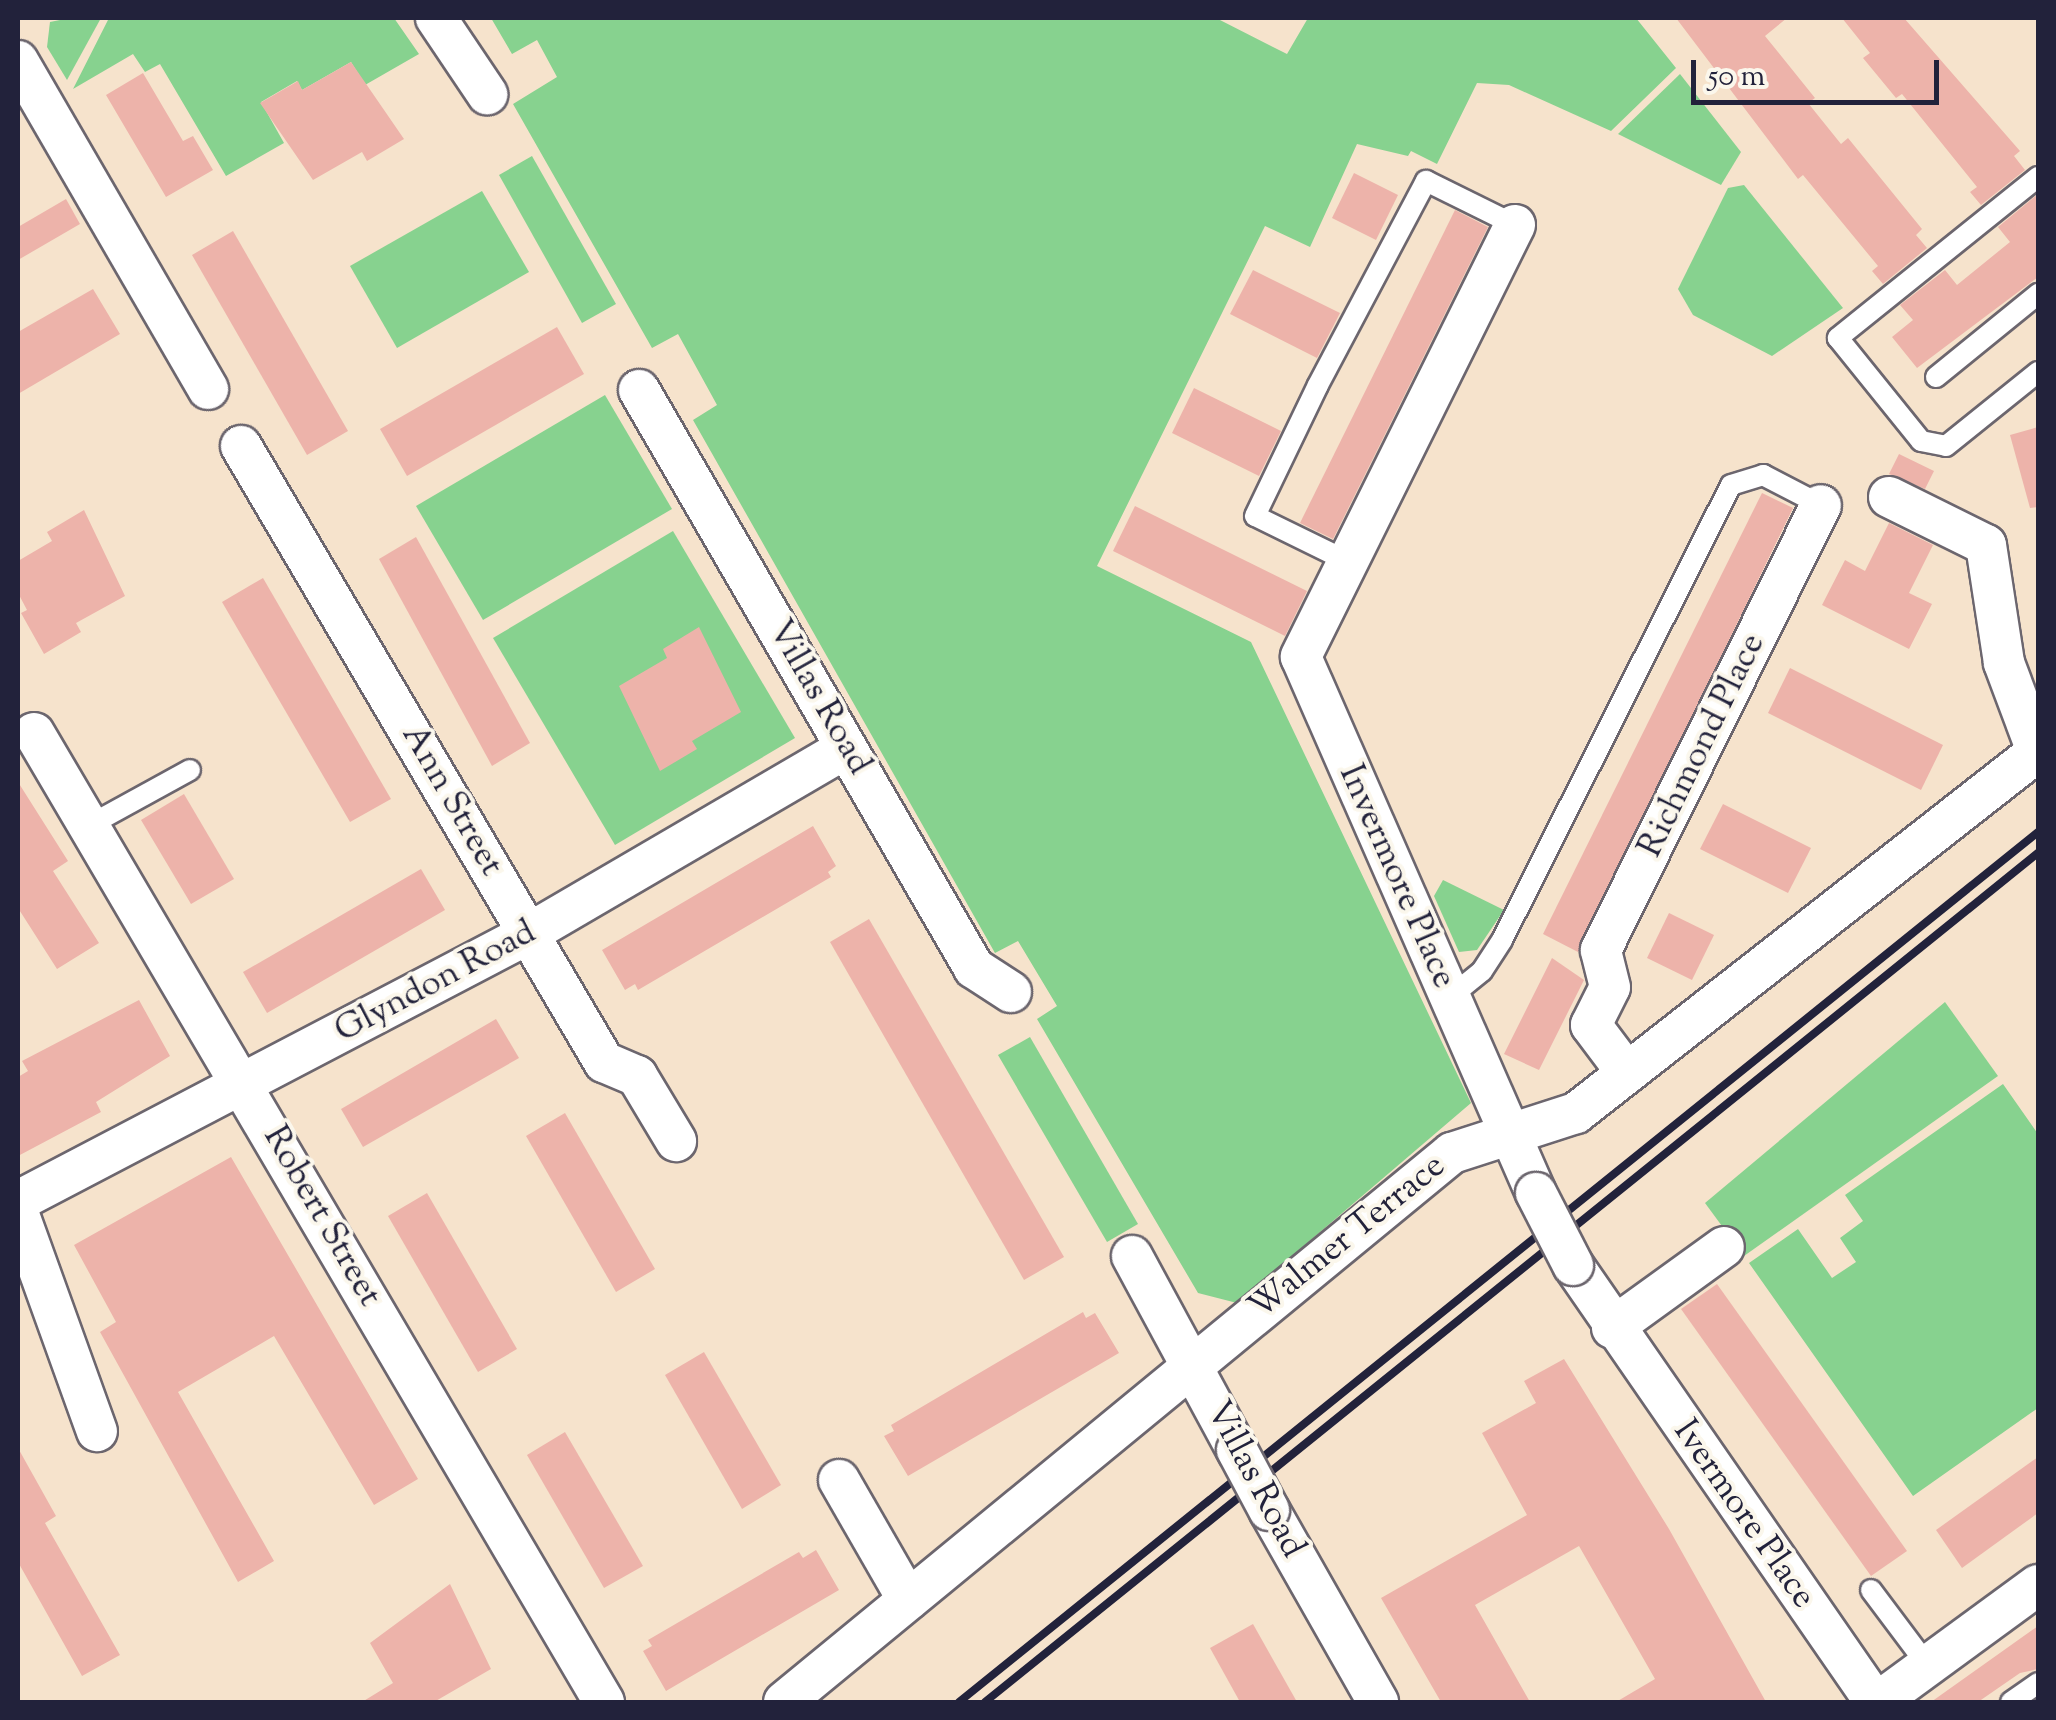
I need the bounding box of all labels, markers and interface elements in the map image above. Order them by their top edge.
scale bar [1696,40,1944,102]
text: 50 m [1708,56,1765,99]
street label: Villas Road [757,613,879,783]
street label: Richmond Place [1631,627,1775,865]
street label: Ann Street [391,718,511,884]
street label: Invermore Place [1328,759,1464,995]
street label: Glyndon Road [328,913,544,1053]
street label: Robert Street [252,1119,390,1315]
street label: Walmer Terrace [1242,1146,1454,1330]
street label: Villas Road [1195,1394,1313,1566]
street label: Ivermore Place [1663,1413,1823,1617]

